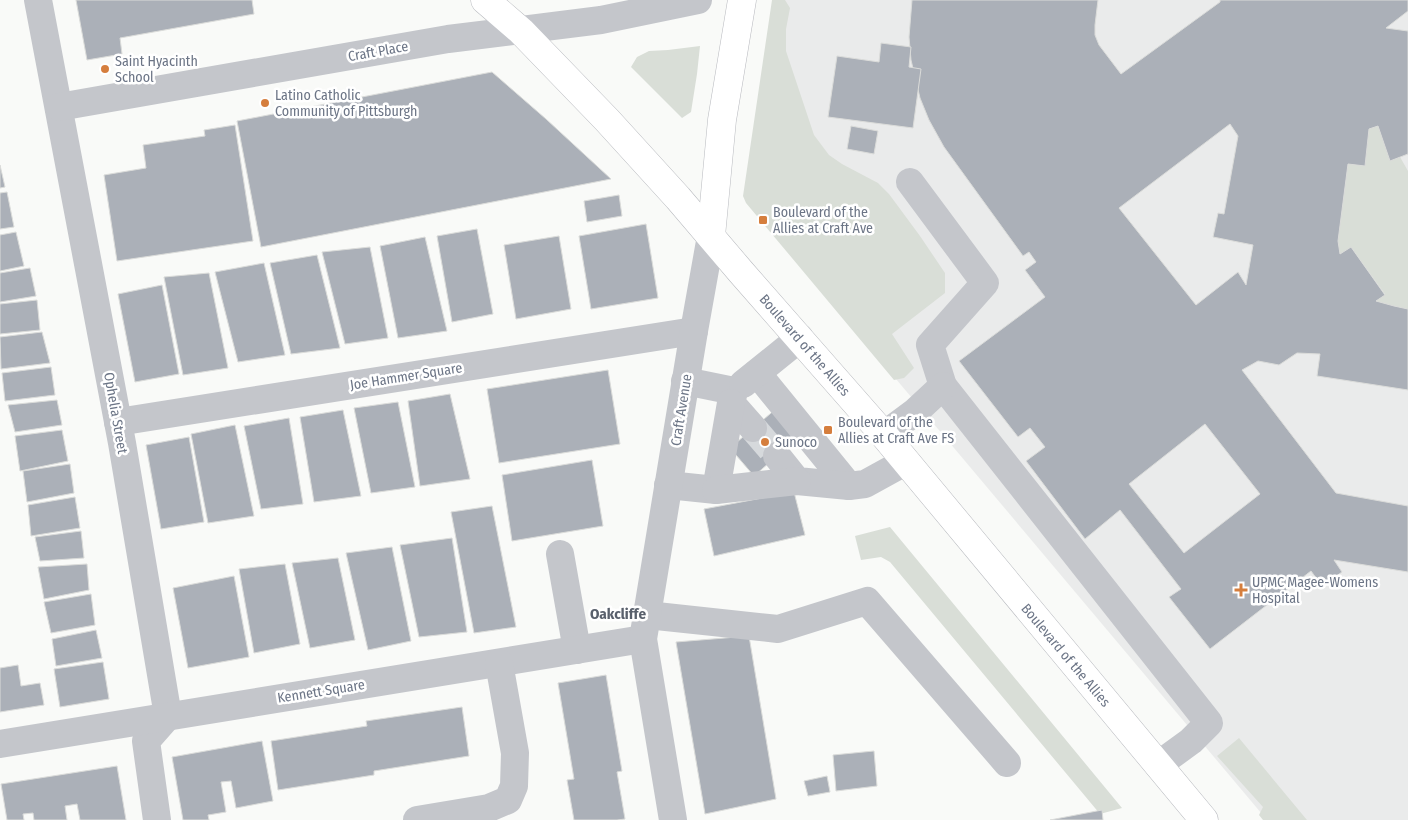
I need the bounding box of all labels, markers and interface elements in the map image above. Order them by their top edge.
street label: Craft Place [347,38,410,65]
place label: Saint Hyacinth School [115,53,198,86]
marker: Saint Hyacinth School [99,63,111,75]
place label: Latino Catholic Community of Pittsburgh [275,87,417,120]
marker: Latino Catholic Community of Pittsburgh [259,97,271,109]
place label: Boulevard of the Allies at Craft Ave [773,204,873,237]
marker: Boulevard of the Allies at Craft Ave [757,214,769,226]
street label: Boulevard of the Allies [756,291,853,400]
street label: Joe Hammer Square [349,359,463,394]
street label: Ophelia Street [100,371,131,456]
street label: Craft Avenue [667,373,696,447]
place label: Boulevard of the Allies at Craft Ave FS [838,414,954,447]
marker: Boulevard of the Allies at Craft Ave FS [822,424,834,436]
place label: Sunoco [775,434,817,451]
marker: Sunoco [759,436,771,448]
place label: UPMC Magee-Womens Hospital [1252,574,1378,607]
marker: UPMC Magee-Womens Hospital [1234,583,1248,597]
street label: Boulevard of the Allies [1018,600,1114,710]
district label: Oakcliffe [590,605,646,623]
street label: Kennett Square [276,676,366,707]

